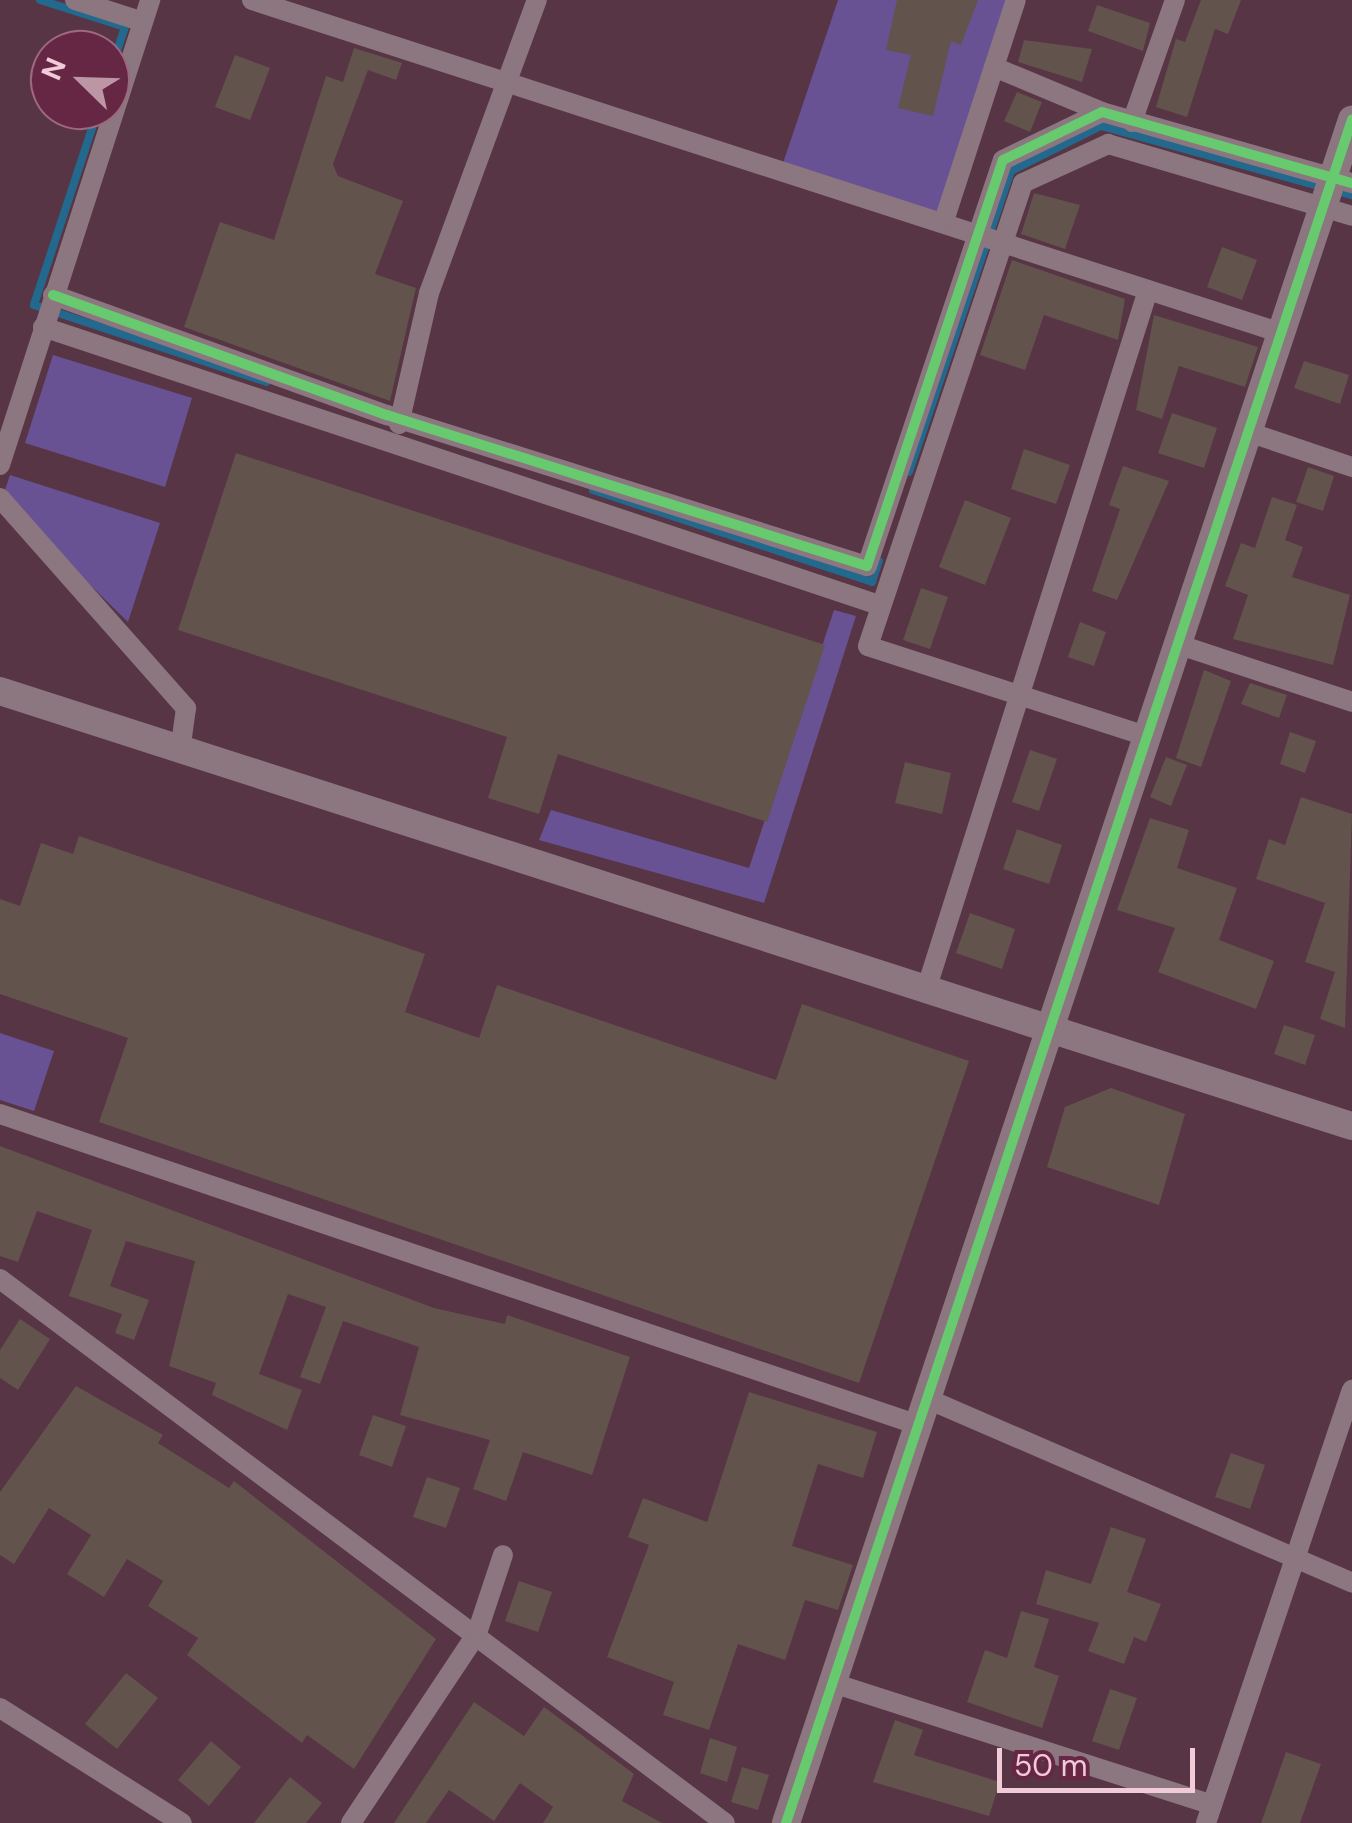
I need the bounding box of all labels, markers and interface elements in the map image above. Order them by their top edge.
north arrow [30,30,130,130]
text: N [33,52,75,85]
scale bar [1002,1728,1200,1790]
text: 50 m [1014,1746,1088,1785]

